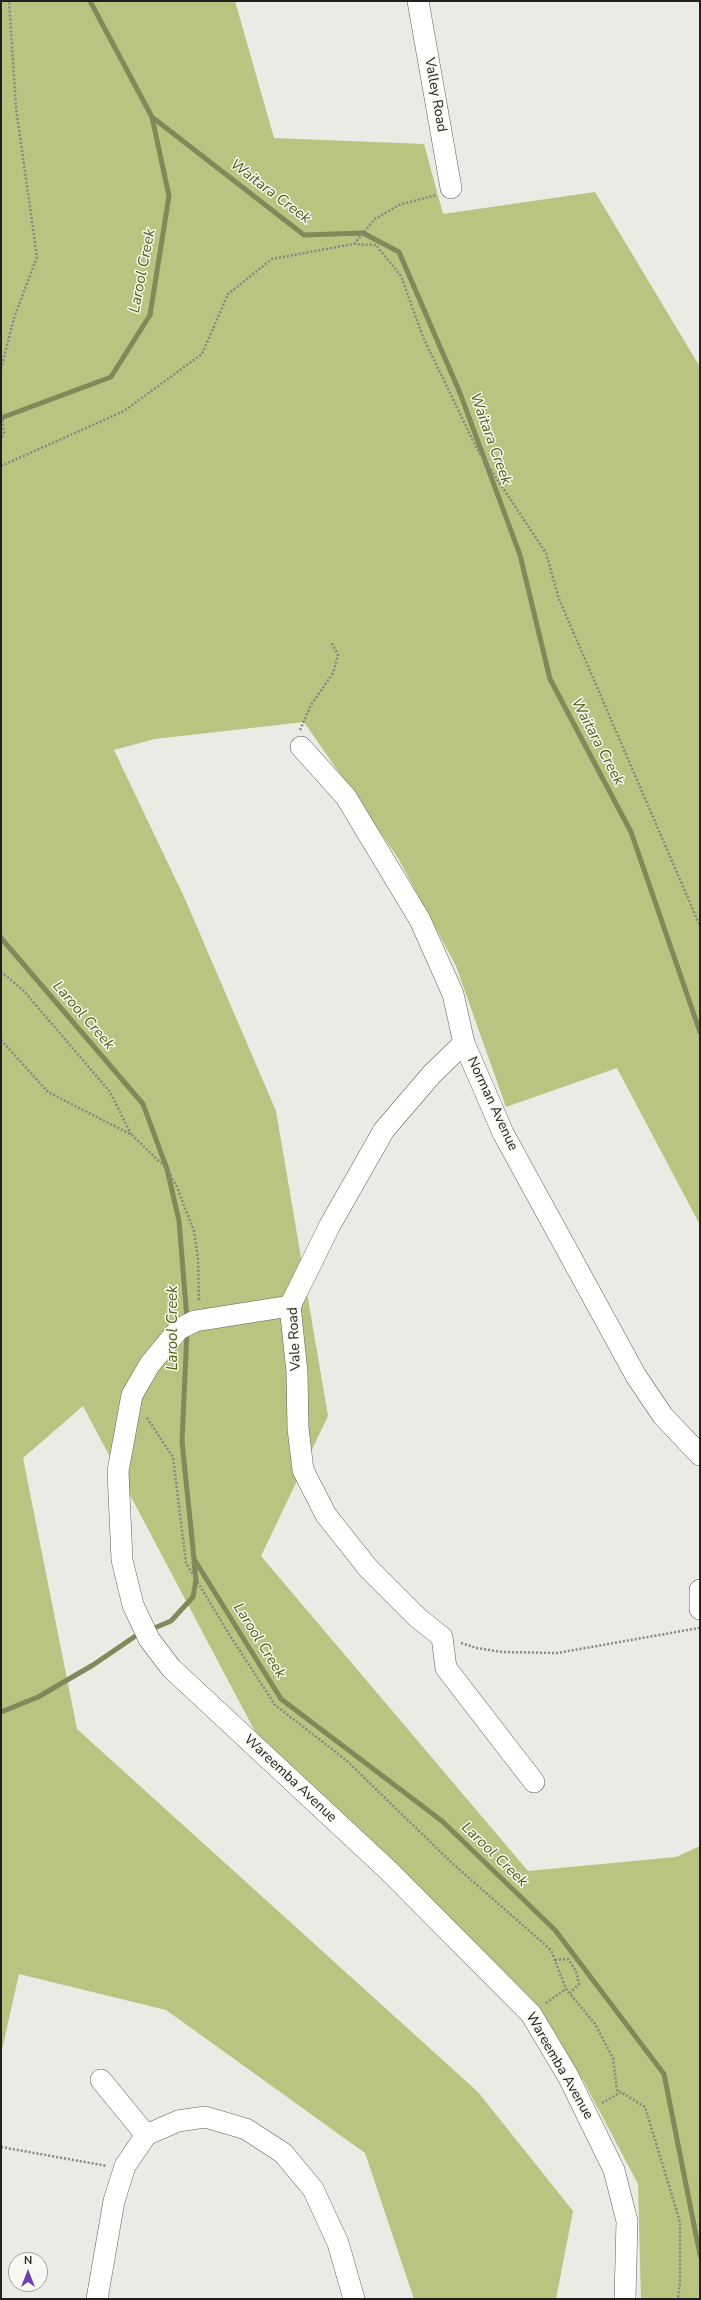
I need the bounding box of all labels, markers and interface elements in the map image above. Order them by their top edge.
street label: Valley Road [420,57,450,133]
water label: Waitara Creek [226,156,314,228]
water label: Larool Creek [126,227,160,315]
water label: Waitara Creek [465,391,515,487]
water label: Waitara Creek [566,695,628,789]
water label: Larool Creek [48,978,118,1054]
street label: Norman Avenue [463,1054,521,1154]
water label: Larool Creek [164,1285,182,1371]
street label: Vale Road [285,1307,305,1371]
water label: Larool Creek [229,1600,289,1682]
street label: Wareemba Avenue [240,1732,340,1826]
water label: Larool Creek [457,1819,531,1891]
street label: Wareemba Avenue [522,2010,596,2122]
north arrow [8,2252,48,2292]
text: N [24,2253,32,2268]

